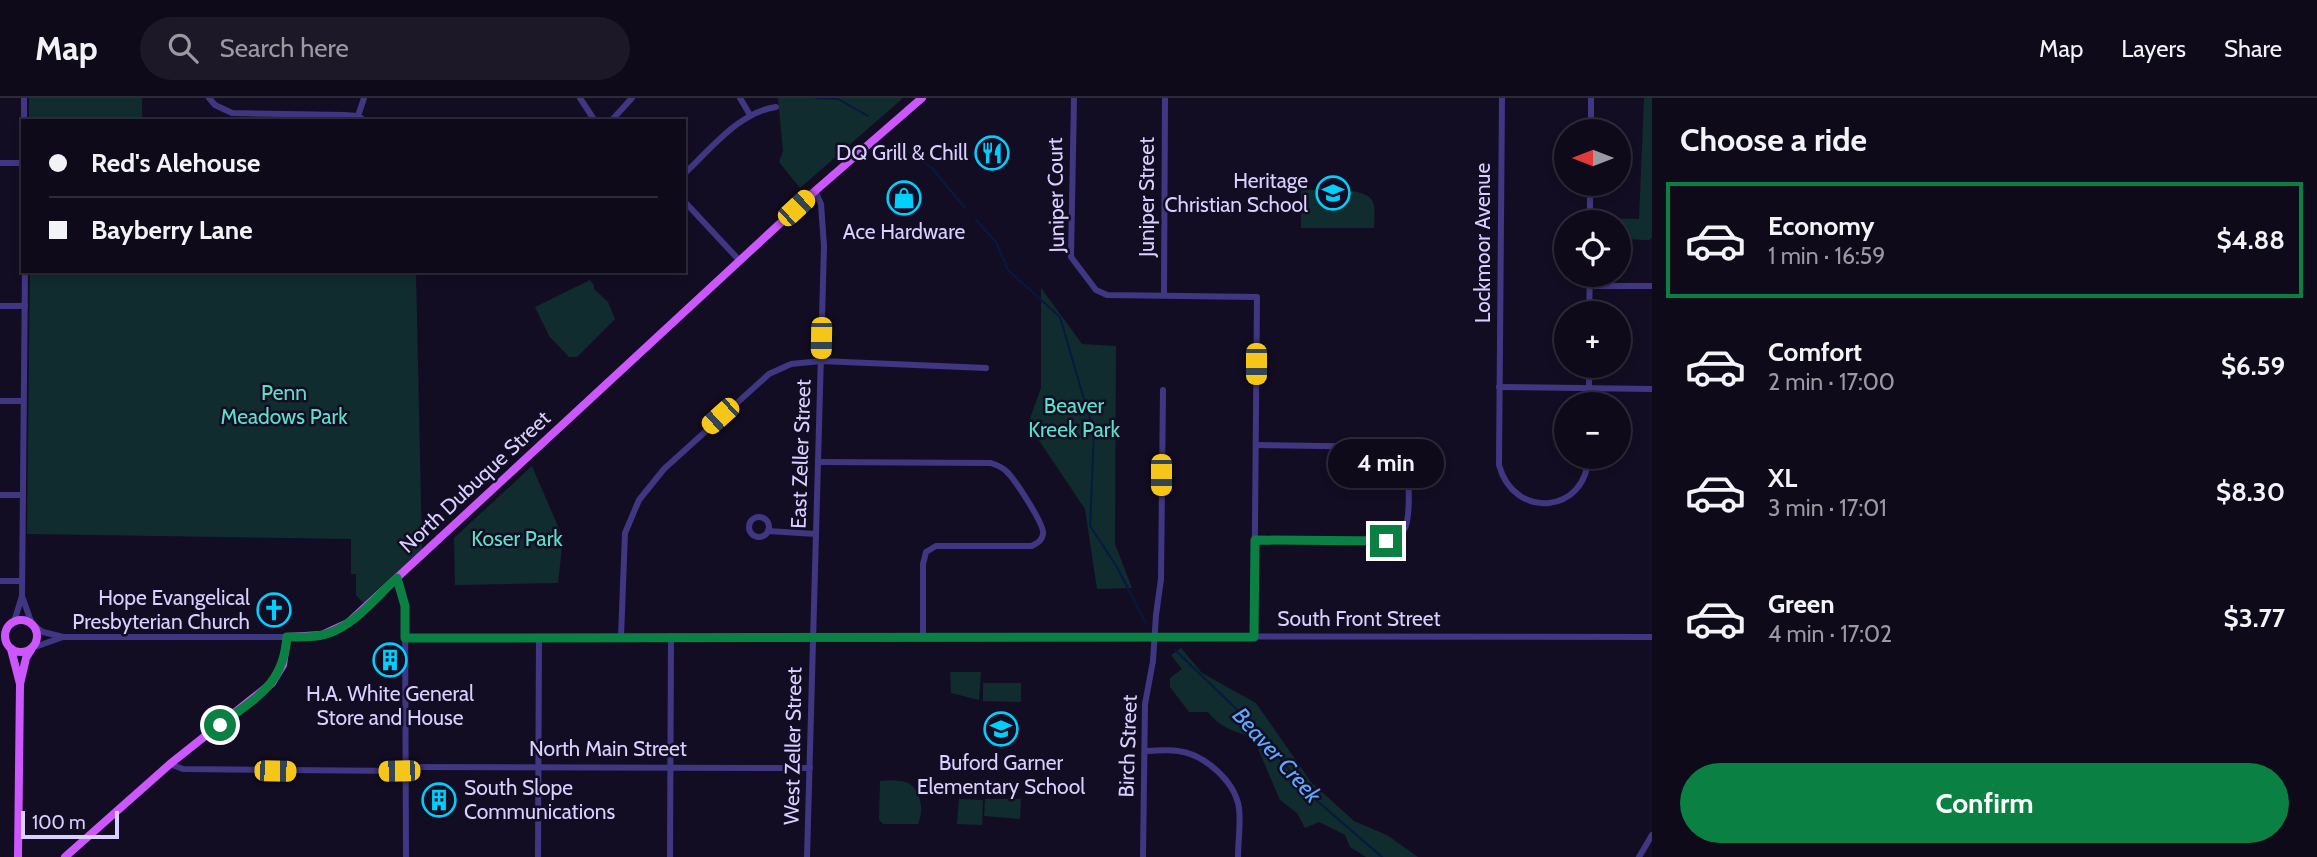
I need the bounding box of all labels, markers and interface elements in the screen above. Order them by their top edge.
search box [140,17,630,80]
text: Map [35,28,98,68]
icon: search [164,29,202,67]
text: Search here [220,32,349,64]
text: Map [2039,34,2083,63]
text: Layers [2121,34,2186,63]
text: Share [2224,34,2282,63]
north arrow [1554,119,1631,196]
map controls [1554,119,1631,469]
text: Choose a ride [1680,120,1867,159]
restaurant icon: DQ Grill & Chill [973,134,1011,172]
street label: Juniper Court [1042,137,1069,254]
street label: Juniper Street [1134,137,1159,258]
place label: DQ Grill & Chill [836,140,968,165]
text: Red's Alehouse [91,147,260,179]
street label: Lockmoor Avenue [1470,163,1495,323]
place label: Heritage Christian School [1165,168,1308,217]
school or university icon: Heritage Christian School [1314,174,1352,212]
shop icon: Ace Hardware [885,179,923,217]
car [774,186,819,230]
icon: car [1684,209,1747,272]
button: locate [1554,210,1631,287]
text: Economy [1768,210,1874,242]
text: Bayberry Lane [91,214,253,246]
place label: Ace Hardware [843,219,966,244]
text: $4.88 [2217,224,2285,256]
text: 1 min · 16:59 [1768,242,1885,270]
button: + [1554,301,1631,378]
car [811,317,832,359]
icon: car [1684,335,1747,398]
text: Comfort [1768,336,1862,368]
car [1246,343,1267,385]
text: $6.59 [2221,350,2285,382]
text: 2 min · 17:00 [1768,368,1895,396]
street label: East Zeller Street [785,379,816,529]
park label: Penn Meadows Park [220,380,348,429]
button: − [1554,392,1631,469]
park label: Beaver Kreek Park [1028,393,1120,442]
car [698,394,743,438]
street label: North Dubuque Street [394,405,555,558]
callout: 4 min [1328,440,1444,488]
text: 4 min [1357,449,1415,477]
car [1151,454,1172,496]
icon: car [1684,461,1747,524]
text: XL [1768,462,1797,494]
text: $8.30 [2216,476,2285,508]
text: 3 min · 17:01 [1768,494,1887,522]
route end [1370,525,1402,557]
park label: Koser Park [471,526,563,551]
place label: Hope Evangelical Presbyterian Church [72,585,250,634]
icon: car [1684,587,1747,650]
text: Green [1768,588,1835,620]
church icon: Hope Evangelical Presbyterian Church [255,591,293,629]
text: $3.77 [2224,602,2285,634]
street label: South Front Street [1277,606,1441,631]
text: 4 min · 17:02 [1768,620,1892,648]
building icon: H.A. White General Store and House [371,641,409,679]
street label: West Zeller Street [779,667,806,825]
place label: H.A. White General Store and House [306,681,474,730]
street label: Birch Street [1113,694,1142,798]
water label: Beaver Creek [1227,701,1328,809]
route start [204,709,236,741]
school or university icon: Buford Garner Elementary School [982,710,1020,748]
street label: North Main Street [529,736,687,761]
place label: Buford Garner Elementary School [917,750,1085,799]
car [254,760,297,782]
car [378,760,421,782]
button: Confirm [1680,763,2289,843]
place label: South Slope Communications [464,775,615,824]
building icon: South Slope Communications [420,781,458,819]
scale bar [21,808,119,840]
text: 100 m [32,811,86,834]

